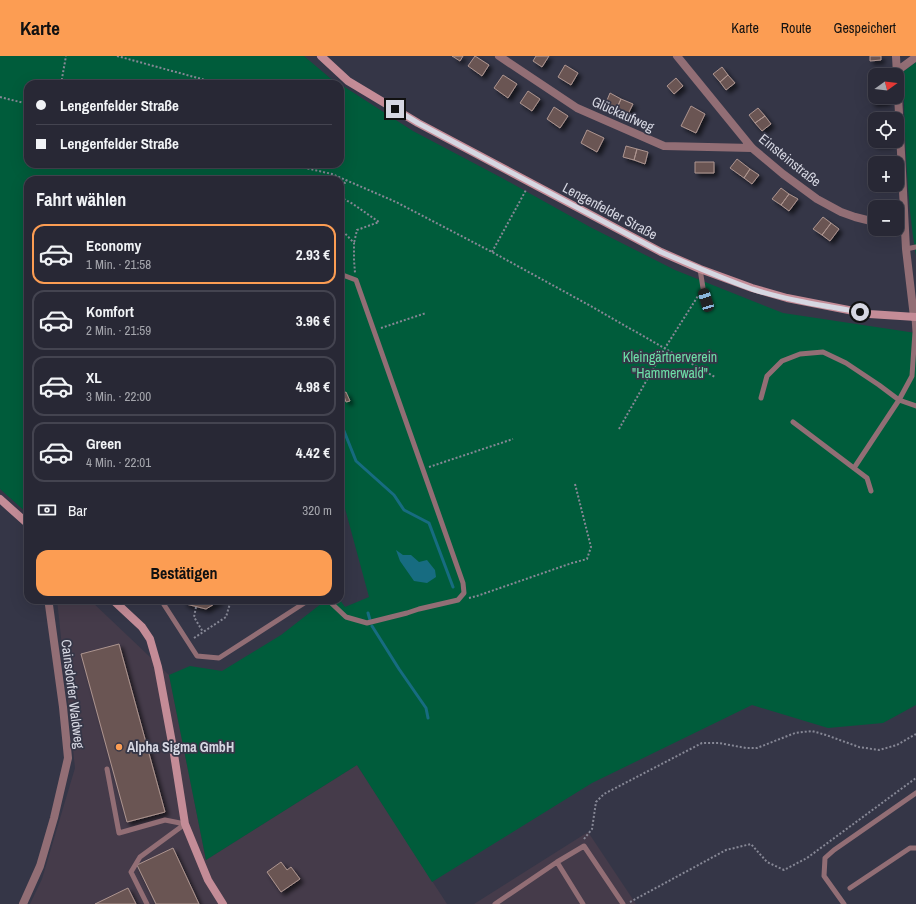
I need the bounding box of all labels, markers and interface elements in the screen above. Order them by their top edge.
text: Karte [20,15,60,41]
text: Karte [731,19,759,37]
text: Route [781,19,811,37]
text: Gespeichert [833,19,896,37]
north arrow [868,68,904,104]
map controls [868,68,904,236]
street label: Glückaufweg [589,92,658,136]
text: Lengenfelder Straße [60,95,179,116]
route end [386,100,404,118]
button: locate [868,112,904,148]
street label: Einsteinstraße [755,130,825,190]
text: Lengenfelder Straße [60,133,179,154]
button: + [868,156,904,192]
street label: Lengenfelder Straße [560,178,660,244]
text: Fahrt wählen [36,187,126,212]
button: − [868,200,904,236]
text: Economy [86,235,141,256]
icon: car [38,236,74,272]
text: 2.93 € [296,244,330,265]
text: 1 Min. · 21:58 [86,256,151,273]
car [697,287,715,313]
text: Komfort [86,301,134,322]
icon: car [38,302,74,338]
route start [851,303,869,321]
text: 3.96 € [296,310,330,331]
text: 2 Min. · 21:59 [86,322,151,339]
park label: Kleingärtnerverein "Hammerwald" [623,348,717,382]
text: XL [86,367,102,388]
icon: car [38,368,74,404]
text: 4.98 € [296,376,330,397]
text: 3 Min. · 22:00 [86,388,151,405]
text: Green [86,433,122,454]
icon: car [38,434,74,470]
text: 4.42 € [296,442,330,463]
text: 4 Min. · 22:01 [86,454,151,471]
icon: cash [36,499,58,521]
text: Bar [68,500,87,521]
text: 320 m [302,502,332,519]
button: Bestätigen [36,550,332,596]
street label: Cainsdorfer Waldweg [57,638,89,750]
place label: Alpha Sigma GmbH [127,738,234,756]
marker: Alpha Sigma GmbH [114,742,124,752]

